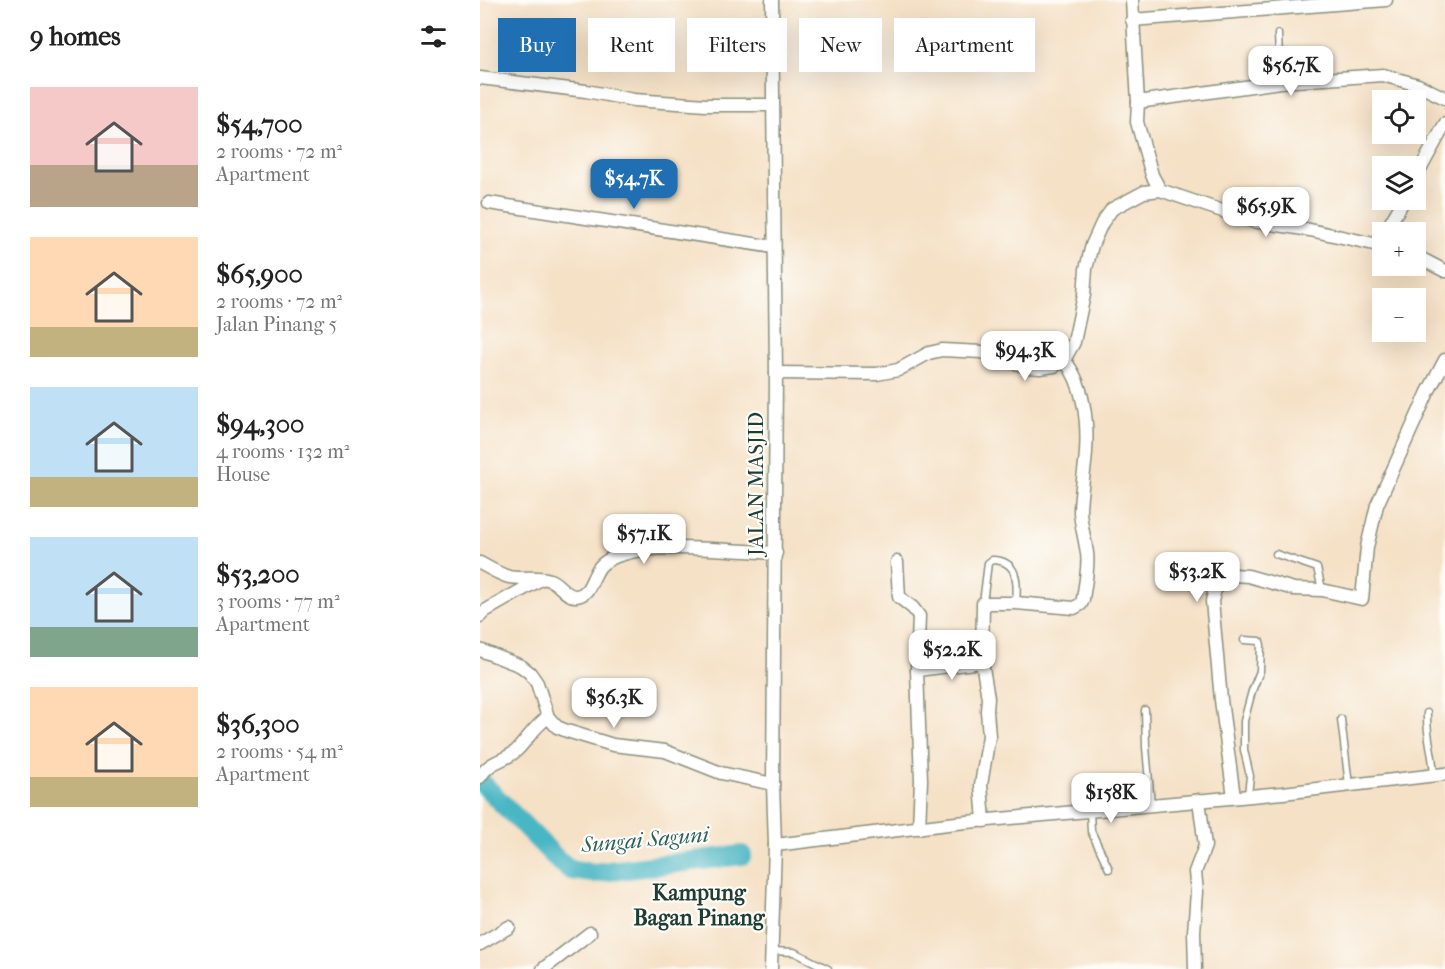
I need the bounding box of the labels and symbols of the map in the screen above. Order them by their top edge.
pin: $56.7K [1242,46,1340,97]
pin: $54.7K [585,159,683,210]
pin: $65.9K [1217,187,1315,238]
pin: $94.3K [976,331,1074,382]
street label: JALAN MASJID [744,412,768,558]
pin: $57.1K [595,514,693,565]
pin: $53.2K [1148,552,1246,603]
pin: $52.2K [903,630,1001,681]
pin: $36.3K [565,678,663,729]
pin: $158K [1069,773,1153,824]
water label: Sungai Saguni [579,821,712,859]
district label: Kampung Bagan Pinang [633,880,766,931]

